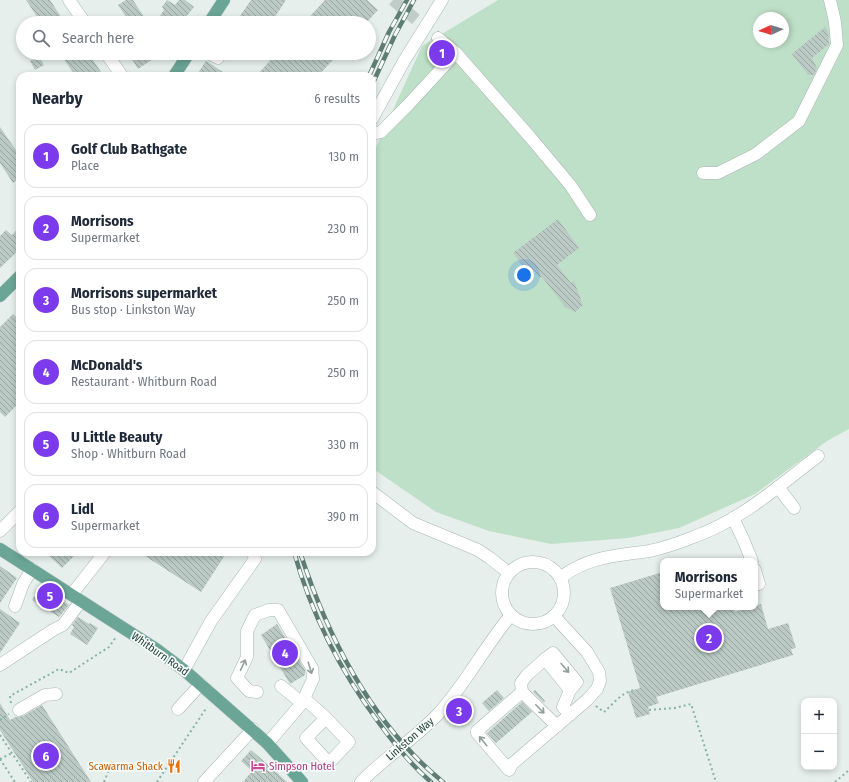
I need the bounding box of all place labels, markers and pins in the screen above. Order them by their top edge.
pin: 1 [429,38,455,68]
pin: 5 [37,581,63,611]
pin: 2 [696,623,722,653]
pin: 4 [272,638,298,668]
pin: 3 [446,696,472,726]
pin: 6 [33,741,59,771]
restaurant icon: Scawarma Shack [166,758,182,774]
hotel icon: Simpson Hotel [250,758,266,774]
place label: Scawarma Shack [88,760,164,773]
place label: Simpson Hotel [269,760,335,773]

